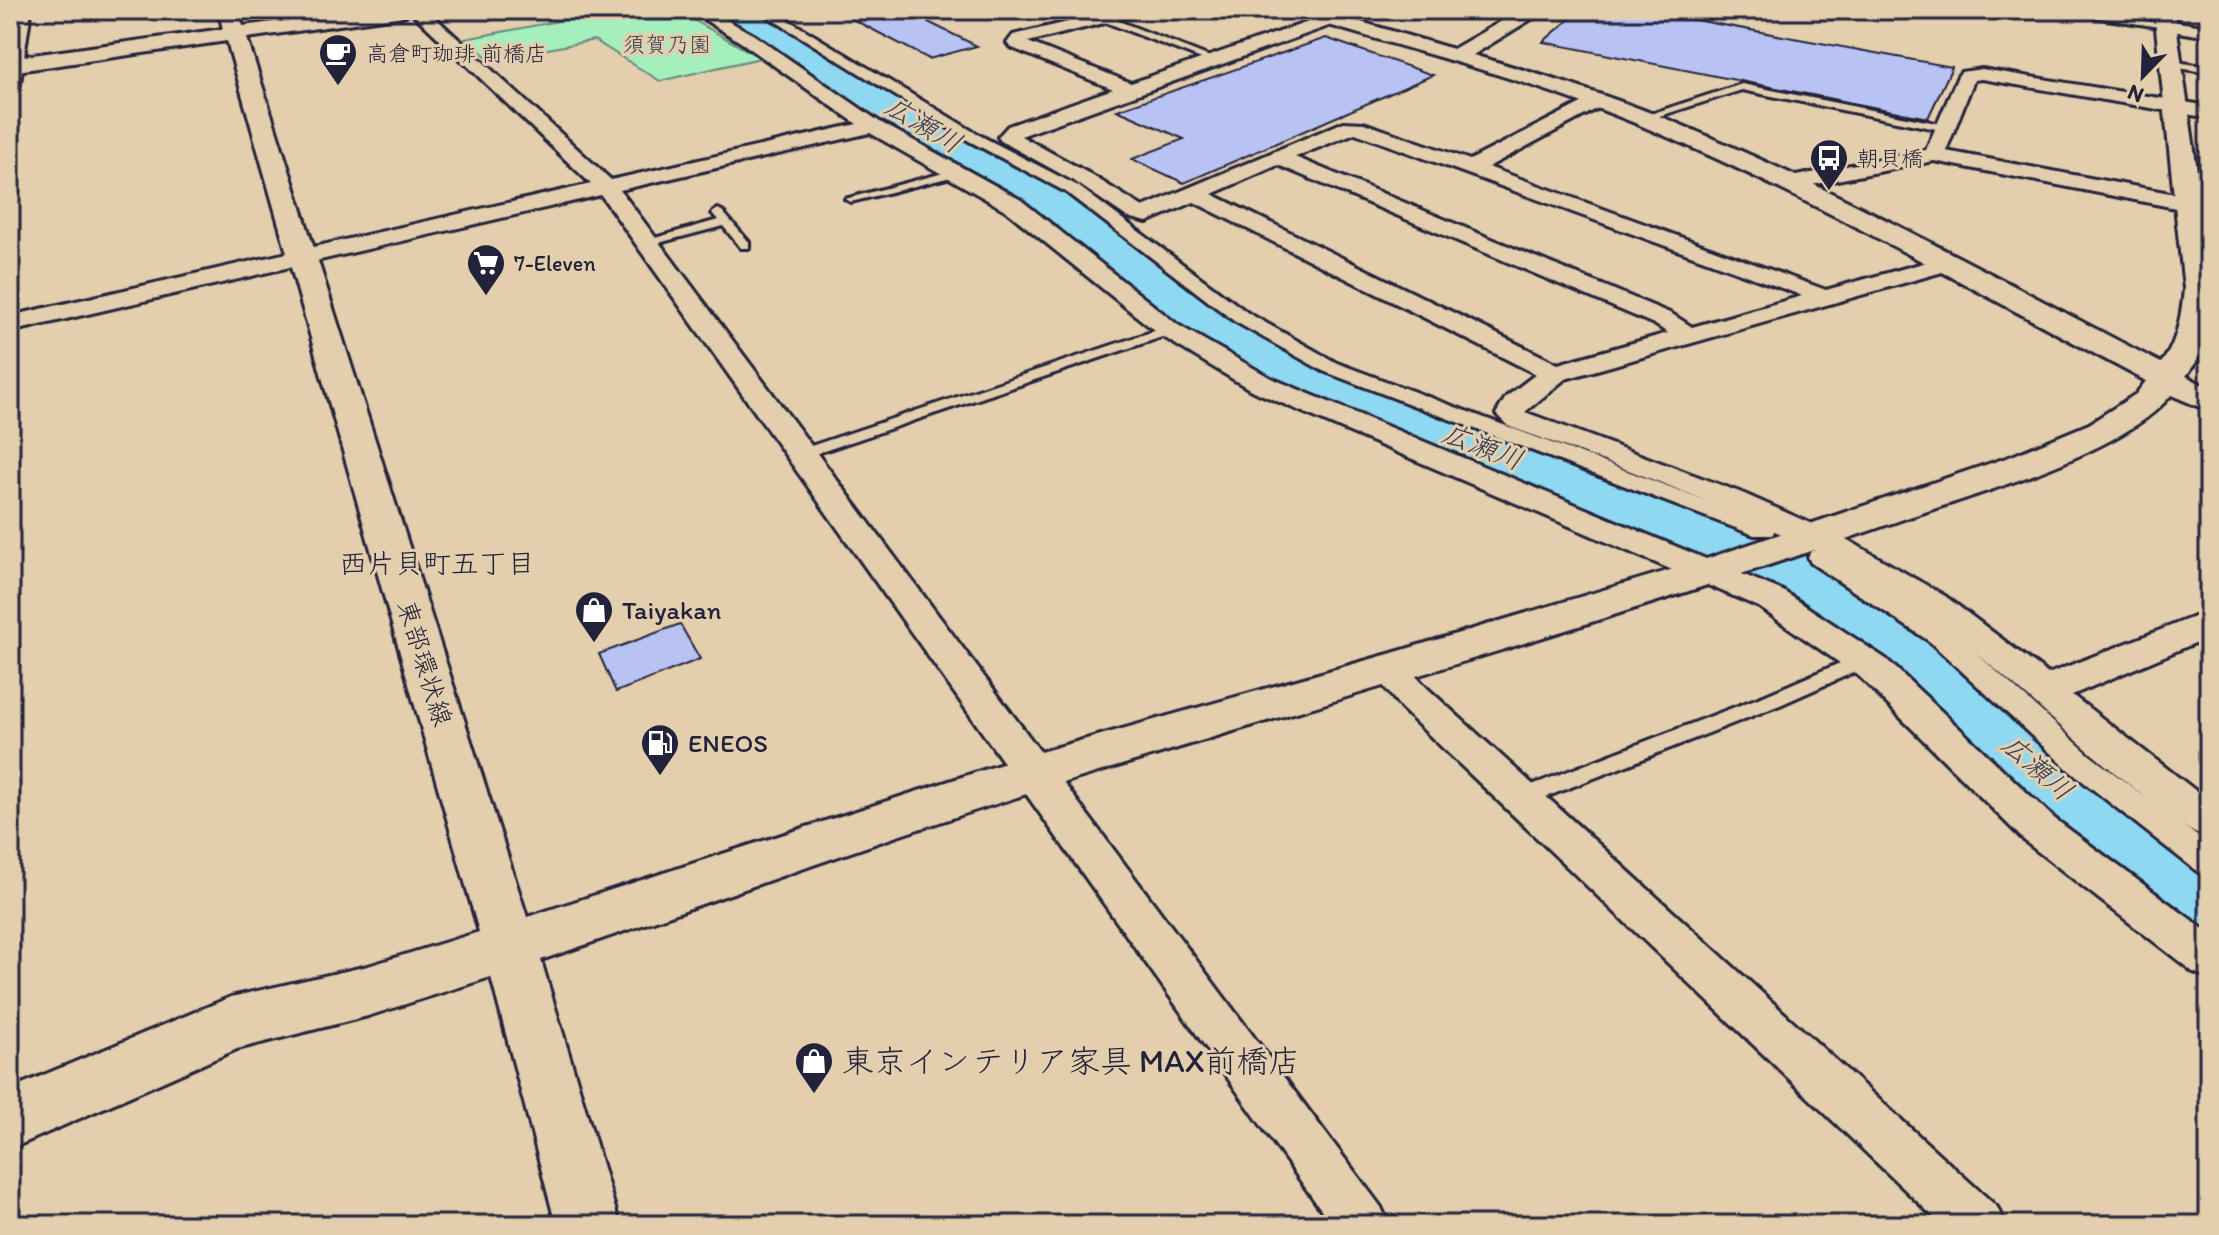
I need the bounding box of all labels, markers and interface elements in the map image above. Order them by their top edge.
park label: 須賀乃園 [623,31,711,58]
cafe icon: 高倉町珈琲 前橋店 [317,32,359,87]
north arrow [2103,36,2183,116]
place label: 高倉町珈琲 前橋店 [366,40,547,67]
text: N [2123,79,2147,109]
water label: 広瀬川 [879,88,969,160]
bus stop icon: 朝貝橋 [1808,137,1850,192]
place label: 朝貝橋 [1857,145,1923,172]
supermarket icon: 7-Eleven [465,242,507,297]
place label: 7-Eleven [514,250,596,277]
water label: 広瀬川 [1438,415,1528,477]
district label: 西片貝町五丁目 [339,546,535,580]
shop icon: Taiyakan [573,589,615,644]
place label: Taiyakan [622,594,722,626]
street label: 東部環状線 [391,596,459,730]
fuel station icon: ENEOS [639,722,681,777]
place label: ENEOS [688,727,768,759]
water label: 広瀬川 [1995,727,2081,807]
shop icon: 東京インテリア家具 MAX前橋店 [793,1040,835,1095]
place label: 東京インテリア家具 MAX前橋店 [842,1042,1300,1080]

